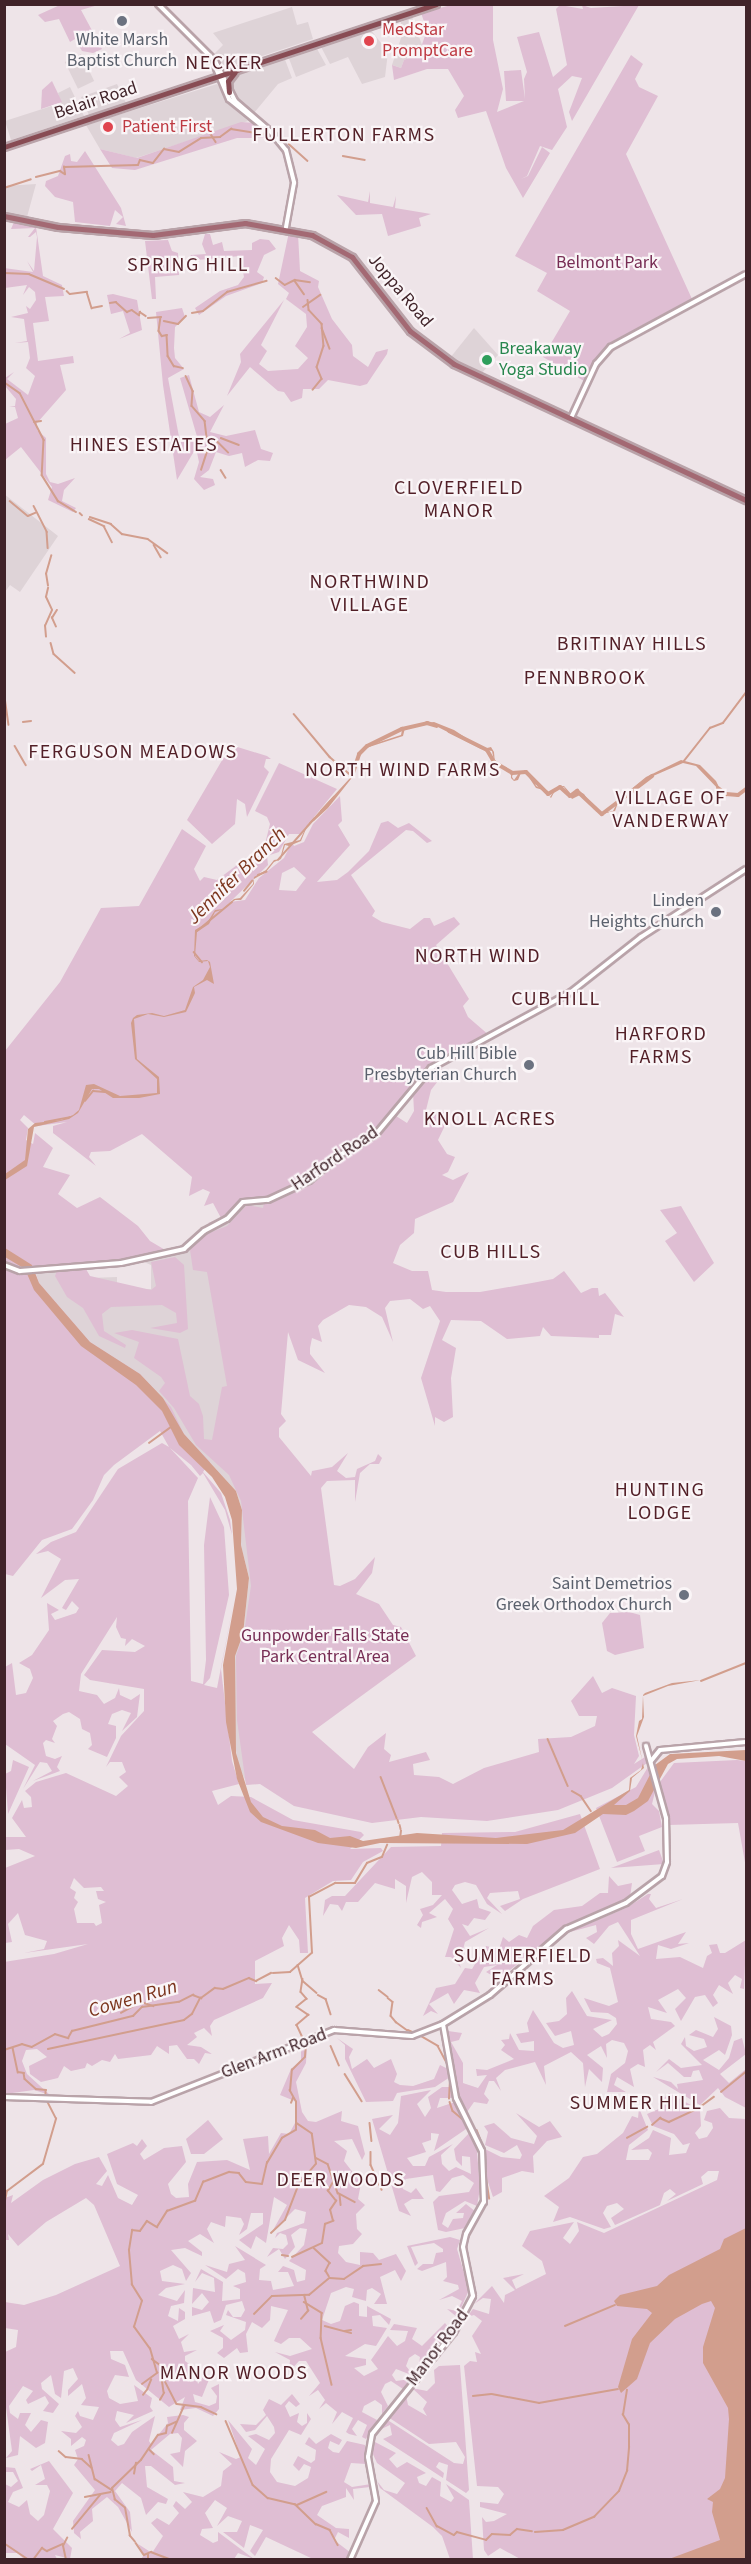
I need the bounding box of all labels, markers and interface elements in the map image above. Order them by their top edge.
marker: White Marsh Baptist Church [115,14,129,28]
place label: MedStar PromptCare [382,20,473,63]
place label: White Marsh Baptist Church [67,30,177,72]
marker: MedStar PromptCare [360,32,378,50]
district label: NECKER [185,51,263,75]
street label: Belair Road [52,77,140,125]
place label: Patient First [122,116,212,138]
marker: Patient First [99,118,117,136]
district label: FULLERTON FARMS [252,123,436,147]
street label: Joppa Road [363,250,437,332]
park label: Belmont Park [556,252,658,274]
district label: SPRING HILL [127,253,249,277]
place label: Breakaway Yoga Studio [499,339,587,382]
marker: Breakaway Yoga Studio [480,353,494,367]
district label: HINES ESTATES [70,433,218,457]
district label: CLOVERFIELD MANOR [394,476,524,523]
district label: NORTHWIND VILLAGE [310,571,430,618]
district label: BRITINAY HILLS [557,632,707,656]
district label: PENNBROOK [524,666,646,690]
district label: FERGUSON MEADOWS [28,740,238,764]
district label: NORTH WIND FARMS [305,758,501,782]
district label: VILLAGE OF VANDERWAY [612,786,730,833]
water label: Jennifer Branch [182,823,292,929]
place label: Linden Heights Church [589,891,704,934]
marker: Linden Heights Church [709,905,723,919]
district label: NORTH WIND [415,944,541,968]
district label: CUB HILL [511,987,601,1011]
district label: HARFORD FARMS [615,1022,707,1069]
place label: Cub Hill Bible Presbyterian Church [364,1044,517,1086]
marker: Cub Hill Bible Presbyterian Church [522,1058,536,1072]
district label: KNOLL ACRES [424,1107,556,1131]
street label: Harford Road [287,1122,383,1196]
district label: CUB HILLS [440,1240,542,1264]
district label: HUNTING LODGE [615,1479,705,1526]
place label: Saint Demetrios Greek Orthodox Church [496,1574,672,1616]
marker: Saint Demetrios Greek Orthodox Church [677,1588,691,1602]
park label: Gunpowder Falls State Park Central Area [241,1626,409,1668]
district label: SUMMERFIELD FARMS [454,1945,592,1992]
water label: Cowen Run [86,1975,180,2023]
street label: Glen Arm Road [218,2024,330,2084]
district label: SUMMER HILL [570,2091,702,2115]
district label: DEER WOODS [277,2168,405,2192]
street label: Manor Road [402,2305,474,2391]
district label: MANOR WOODS [160,2361,308,2385]

